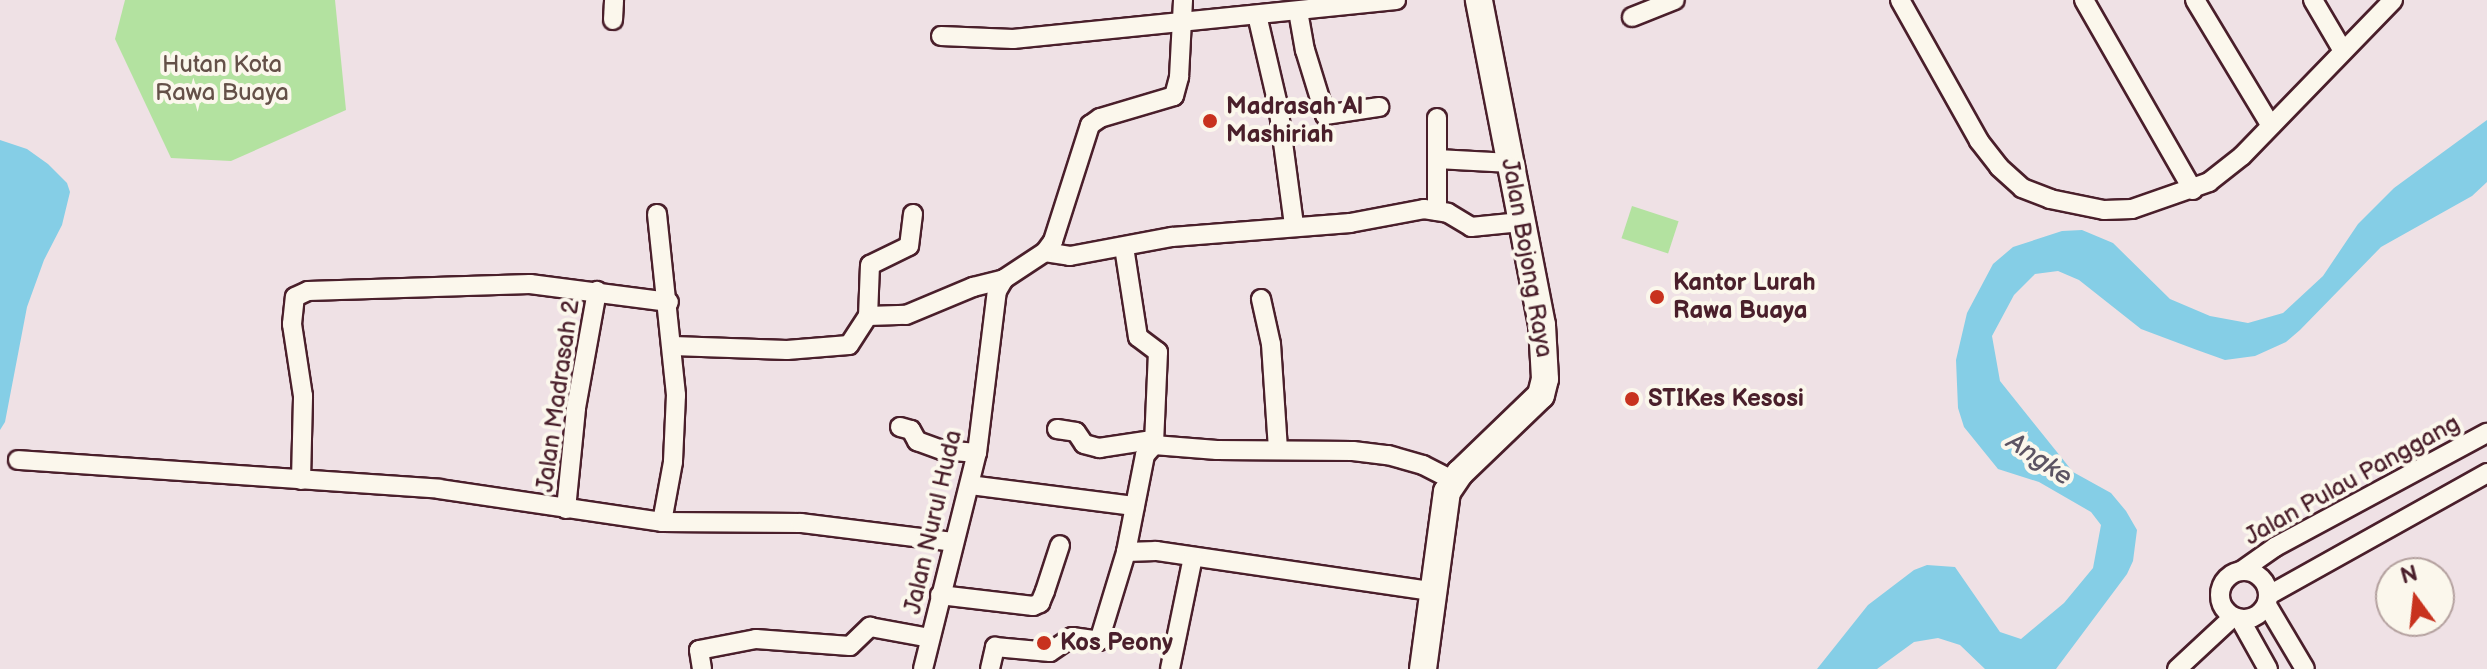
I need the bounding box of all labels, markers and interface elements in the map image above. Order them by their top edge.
park label: Hutan Kota Rawa Buaya [155,51,289,107]
place label: Madrasah Al Mashiriah [1226,93,1363,149]
marker: Madrasah Al Mashiriah [1201,112,1219,130]
street label: Jalan Bojong Raya [1495,156,1559,360]
place label: Kantor Lurah Rawa Buaya [1673,269,1816,325]
marker: Kantor Lurah Rawa Buaya [1648,288,1666,306]
street label: Jalan Madrasah 2 [530,298,586,494]
place label: STIKes Kesosi [1648,385,1804,413]
marker: STIKes Kesosi [1623,390,1641,408]
street label: Jalan Pulau Panggang [2239,409,2465,551]
street label: Jalan Nurul Huda [898,427,968,617]
water label: Angke [2000,427,2078,493]
north arrow [2375,557,2455,637]
text: N [2398,560,2421,590]
place label: Kos Peony [1060,629,1173,657]
marker: Kos Peony [1035,634,1053,652]

